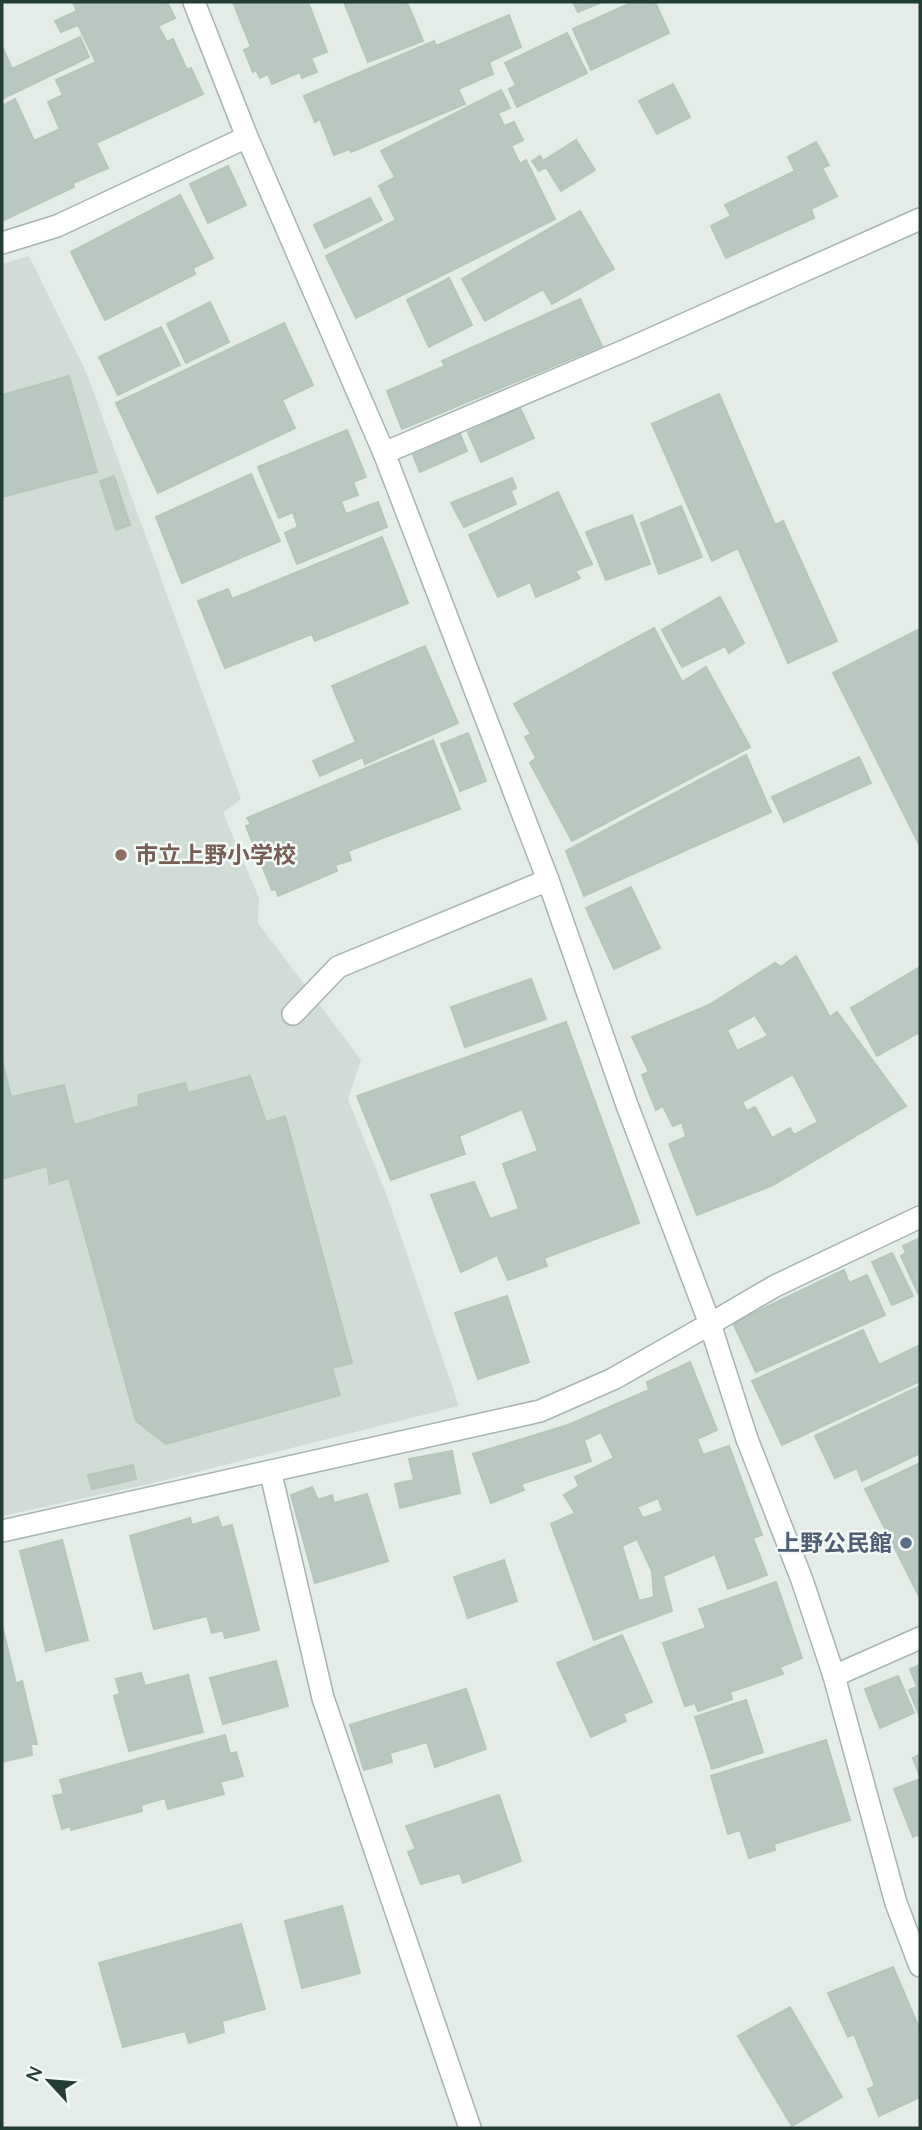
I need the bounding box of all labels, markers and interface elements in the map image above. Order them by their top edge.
place label: 市立上野小学校 [135,840,296,869]
marker: 市立上野小学校 [113,847,129,863]
place label: 上野公民館 [777,1528,892,1557]
marker: 上野公民館 [898,1535,914,1551]
north arrow [14,2046,84,2116]
text: N [20,2062,48,2085]

